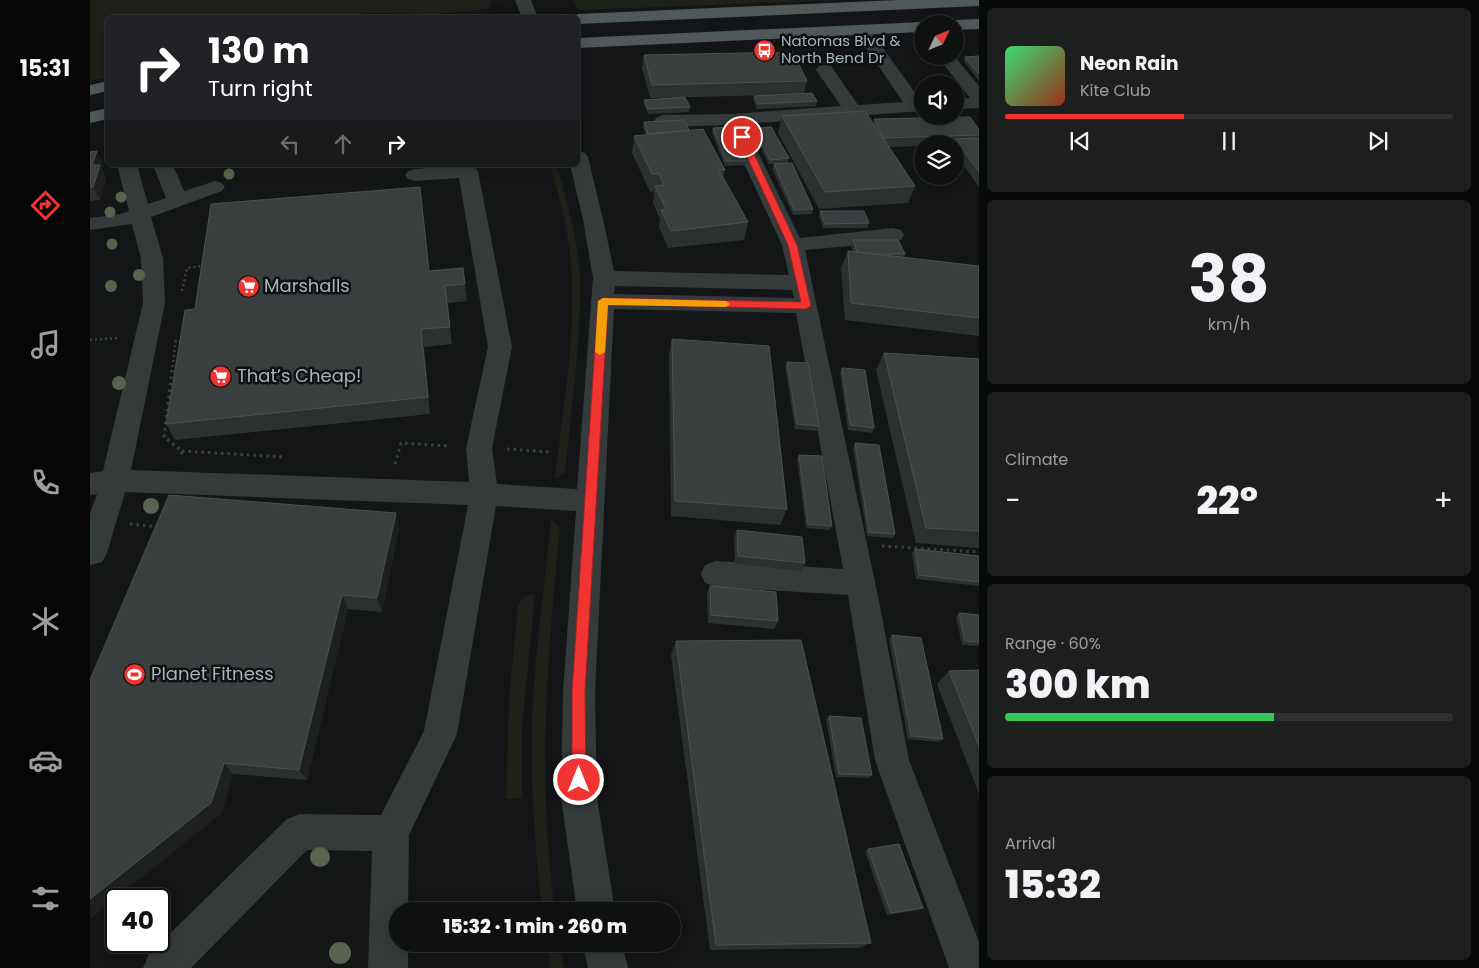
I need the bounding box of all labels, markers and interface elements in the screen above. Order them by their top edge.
north arrow [914,15,964,65]
map controls [914,15,964,185]
text: 130 m [208,26,310,75]
place label: Natomas Blvd & North Bend Dr [781,30,901,68]
icon: right [125,35,190,100]
bus stop icon: Natomas Blvd & North Bend Dr [753,38,777,62]
text: Neon Rain [1080,50,1179,77]
text: 15:31 [20,53,70,84]
text: Turn right [208,73,313,104]
button: sound [914,75,964,125]
text: Kite Club [1080,79,1151,102]
pin [721,116,763,158]
icon: arrive [728,123,756,151]
icon: previous [1066,127,1094,155]
icon: pause [1215,127,1243,155]
icon: next [1364,127,1392,155]
icon: left [276,130,304,158]
icon: ahead [329,130,357,158]
icon: right [382,130,410,158]
button: layers [914,135,964,185]
icon: directions [28,188,63,223]
text: 38 [1188,234,1270,325]
place label: Marshalls [264,273,350,298]
supermarket icon: Marshalls [236,274,260,298]
text: km/h [1208,313,1250,336]
icon: music [28,327,63,362]
place label: That’s Cheap! [237,363,361,388]
supermarket icon: That’s Cheap! [209,364,233,388]
text: Climate [1005,448,1068,471]
icon: phone [28,465,63,500]
text: 22° [1196,474,1258,527]
text: − [1005,481,1020,520]
text: + [1434,481,1453,520]
icon: climate [28,604,63,639]
text: Range · 60% [1005,632,1101,655]
text: 300 km [1005,658,1151,711]
place label: Planet Fitness [151,661,274,686]
sports icon: Planet Fitness [123,662,147,686]
icon: car [28,743,63,778]
position arrow [552,753,604,805]
text: Arrival [1005,832,1055,855]
text: 15:32 [1005,858,1101,911]
icon: filters [28,881,63,916]
speed limit sign: 40 [105,888,170,953]
text: 15:32 · 1 min · 260 m [443,913,627,940]

